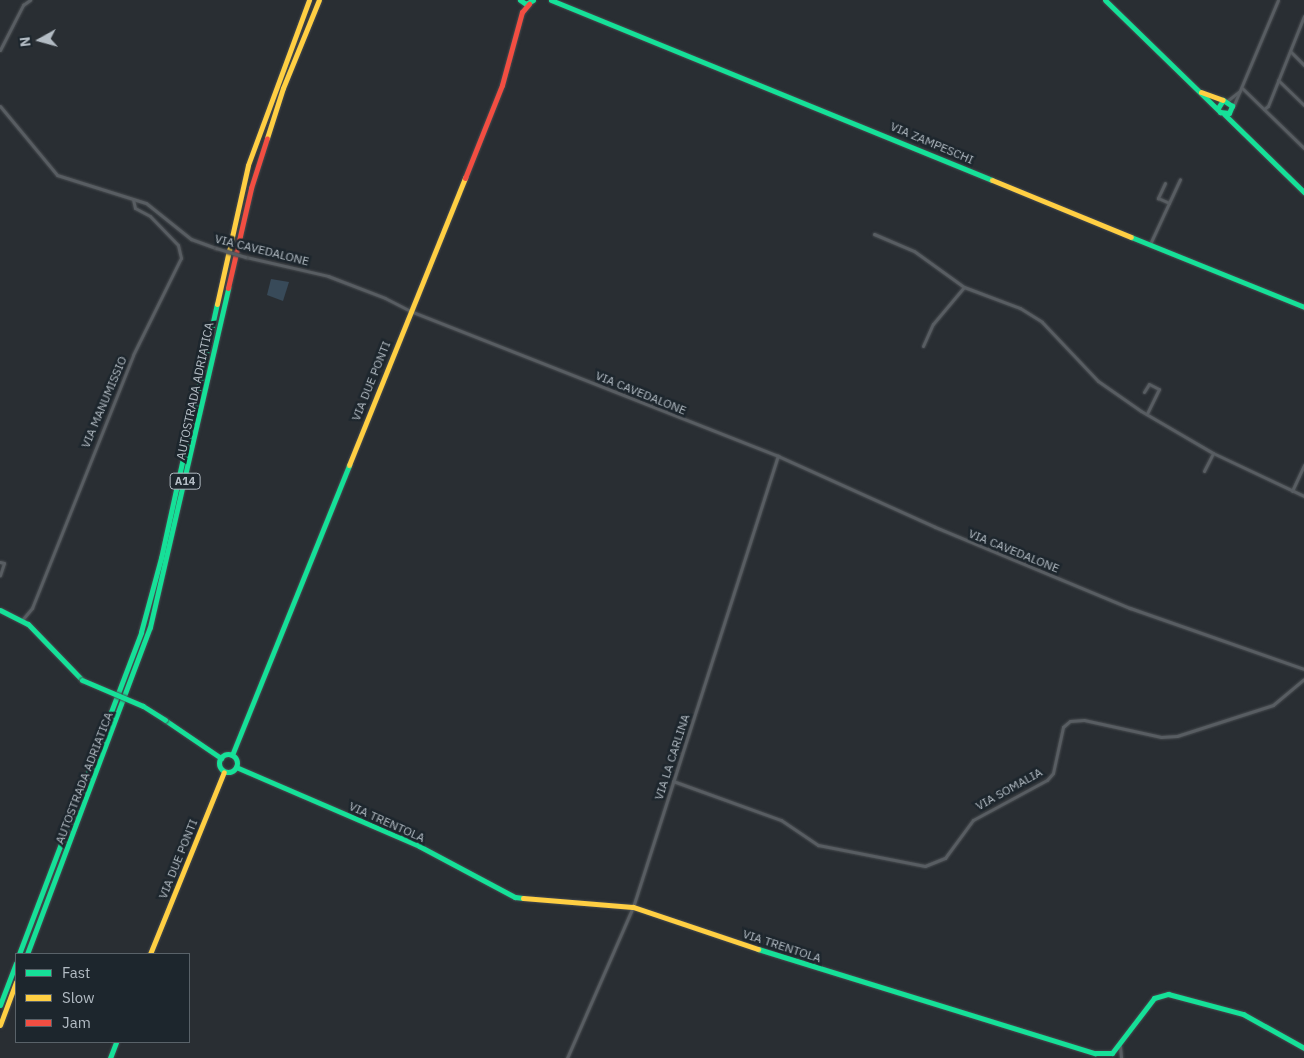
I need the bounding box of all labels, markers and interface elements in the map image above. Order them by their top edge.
north arrow [15,15,65,65]
text: N [16,36,35,48]
street label: VIA ZAMPESCHI [888,119,976,167]
street label: VIA CAVEDALONE [213,231,311,269]
street label: AUTOSTRADA ADRIATICA [173,321,217,461]
street label: VIA DUE PONTI [349,339,393,423]
street label: VIA MANUMISSIO [78,354,130,450]
street label: VIA CAVEDALONE [593,368,689,418]
road number: A14 [169,472,201,490]
street label: VIA CAVEDALONE [966,526,1062,576]
street label: AUTOSTRADA ADRIATICA [52,710,116,846]
street label: VIA LA CARLINA [651,712,693,802]
street label: VIA SOMALIA [973,765,1045,813]
street label: VIA TRENTOLA [347,799,427,845]
street label: VIA DUE PONTI [156,817,200,901]
street label: VIA TRENTOLA [741,927,823,965]
legend [15,953,190,1043]
text: Fast [62,963,90,982]
text: Slow [62,988,95,1007]
text: Jam [62,1013,91,1032]

